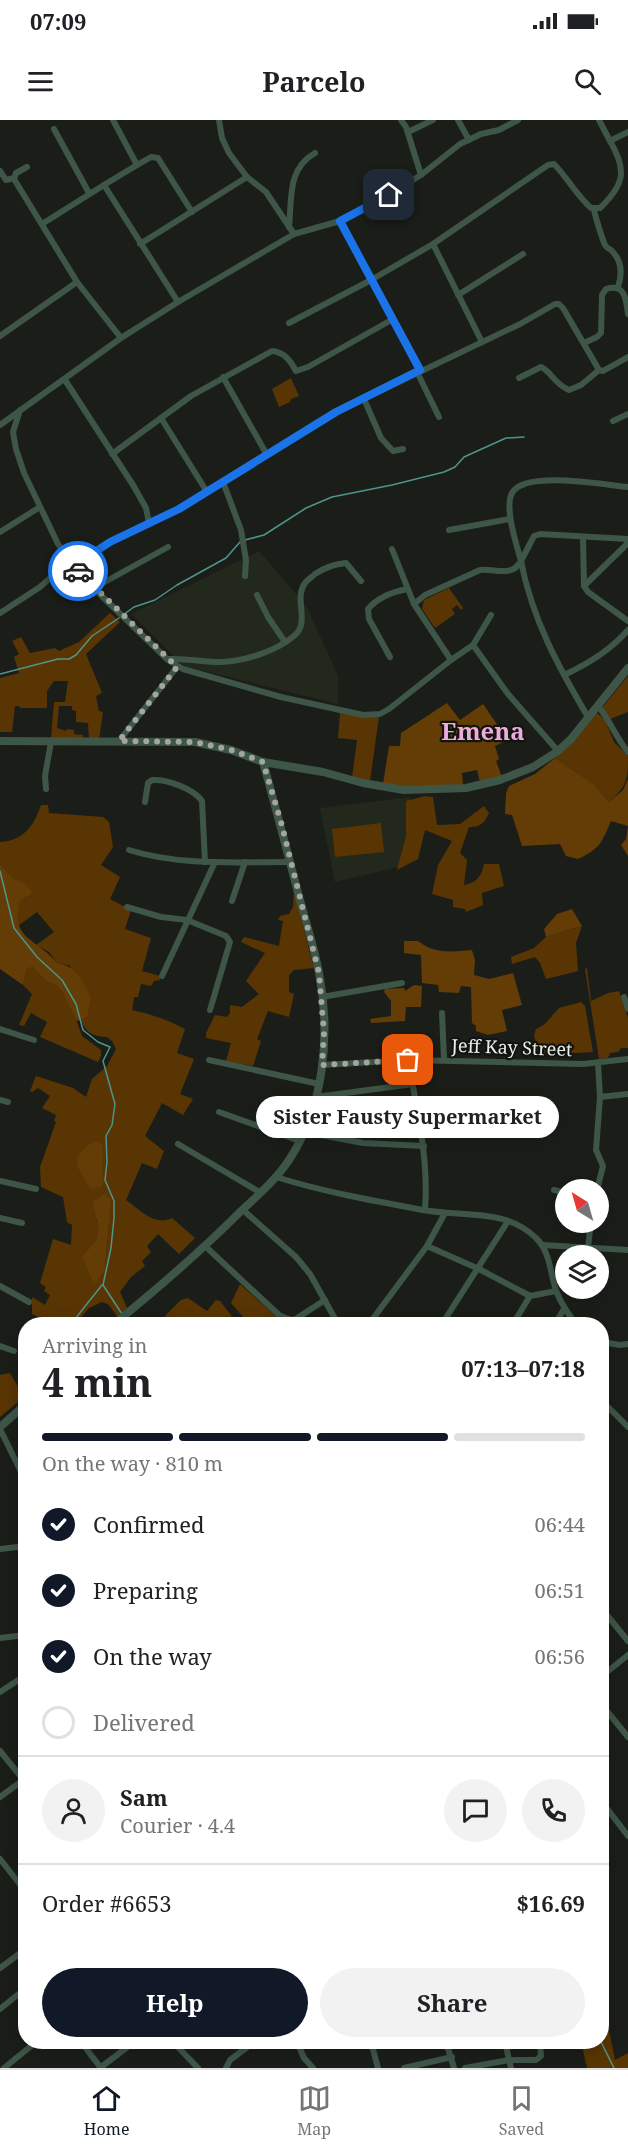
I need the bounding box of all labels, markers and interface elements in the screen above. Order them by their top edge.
text: 07:09 [30,6,86,36]
text: Parcelo [262,63,366,100]
icon: menu [24,65,57,98]
icon: search [571,65,604,98]
pin [363,169,414,220]
icon: home [372,178,405,211]
courier [48,541,108,601]
icon: car [62,555,95,588]
district label: Emena [441,714,525,747]
street label: Jeff Kay Street [450,1033,573,1061]
pin [382,1034,433,1085]
icon: bag [391,1043,424,1076]
callout: Sister Fausty Supermarket [256,1096,560,1138]
text: Sister Fausty Supermarket [273,1103,542,1130]
north arrow [555,1179,609,1233]
map controls [555,1179,609,1299]
button: layers [555,1245,609,1299]
text: Arriving in [42,1332,147,1359]
text: 07:13–07:18 [461,1353,585,1383]
text: 4 min [42,1355,152,1408]
text: On the way · 810 m [42,1450,223,1477]
icon: check [42,1508,75,1541]
text: Confirmed [93,1509,204,1539]
text: 06:44 [535,1511,585,1538]
icon: check [42,1574,75,1607]
text: Preparing [93,1575,198,1605]
text: 06:51 [535,1577,585,1604]
icon: check [42,1640,75,1673]
text: On the way [93,1641,212,1671]
text: 06:56 [535,1643,585,1670]
text: Delivered [93,1707,195,1737]
button: person [42,1779,105,1842]
button: chat [444,1779,507,1842]
button: phone [522,1779,585,1842]
text: Sam [120,1782,168,1812]
text: Courier · 4.4 [120,1812,235,1839]
text: Order #6653 [42,1888,172,1918]
text: $16.69 [516,1888,585,1918]
button: Help [42,1968,308,2037]
button: Share [320,1968,585,2037]
tab: Home [84,2082,129,2140]
tab: Map [297,2082,331,2140]
tab: Saved [499,2082,544,2140]

